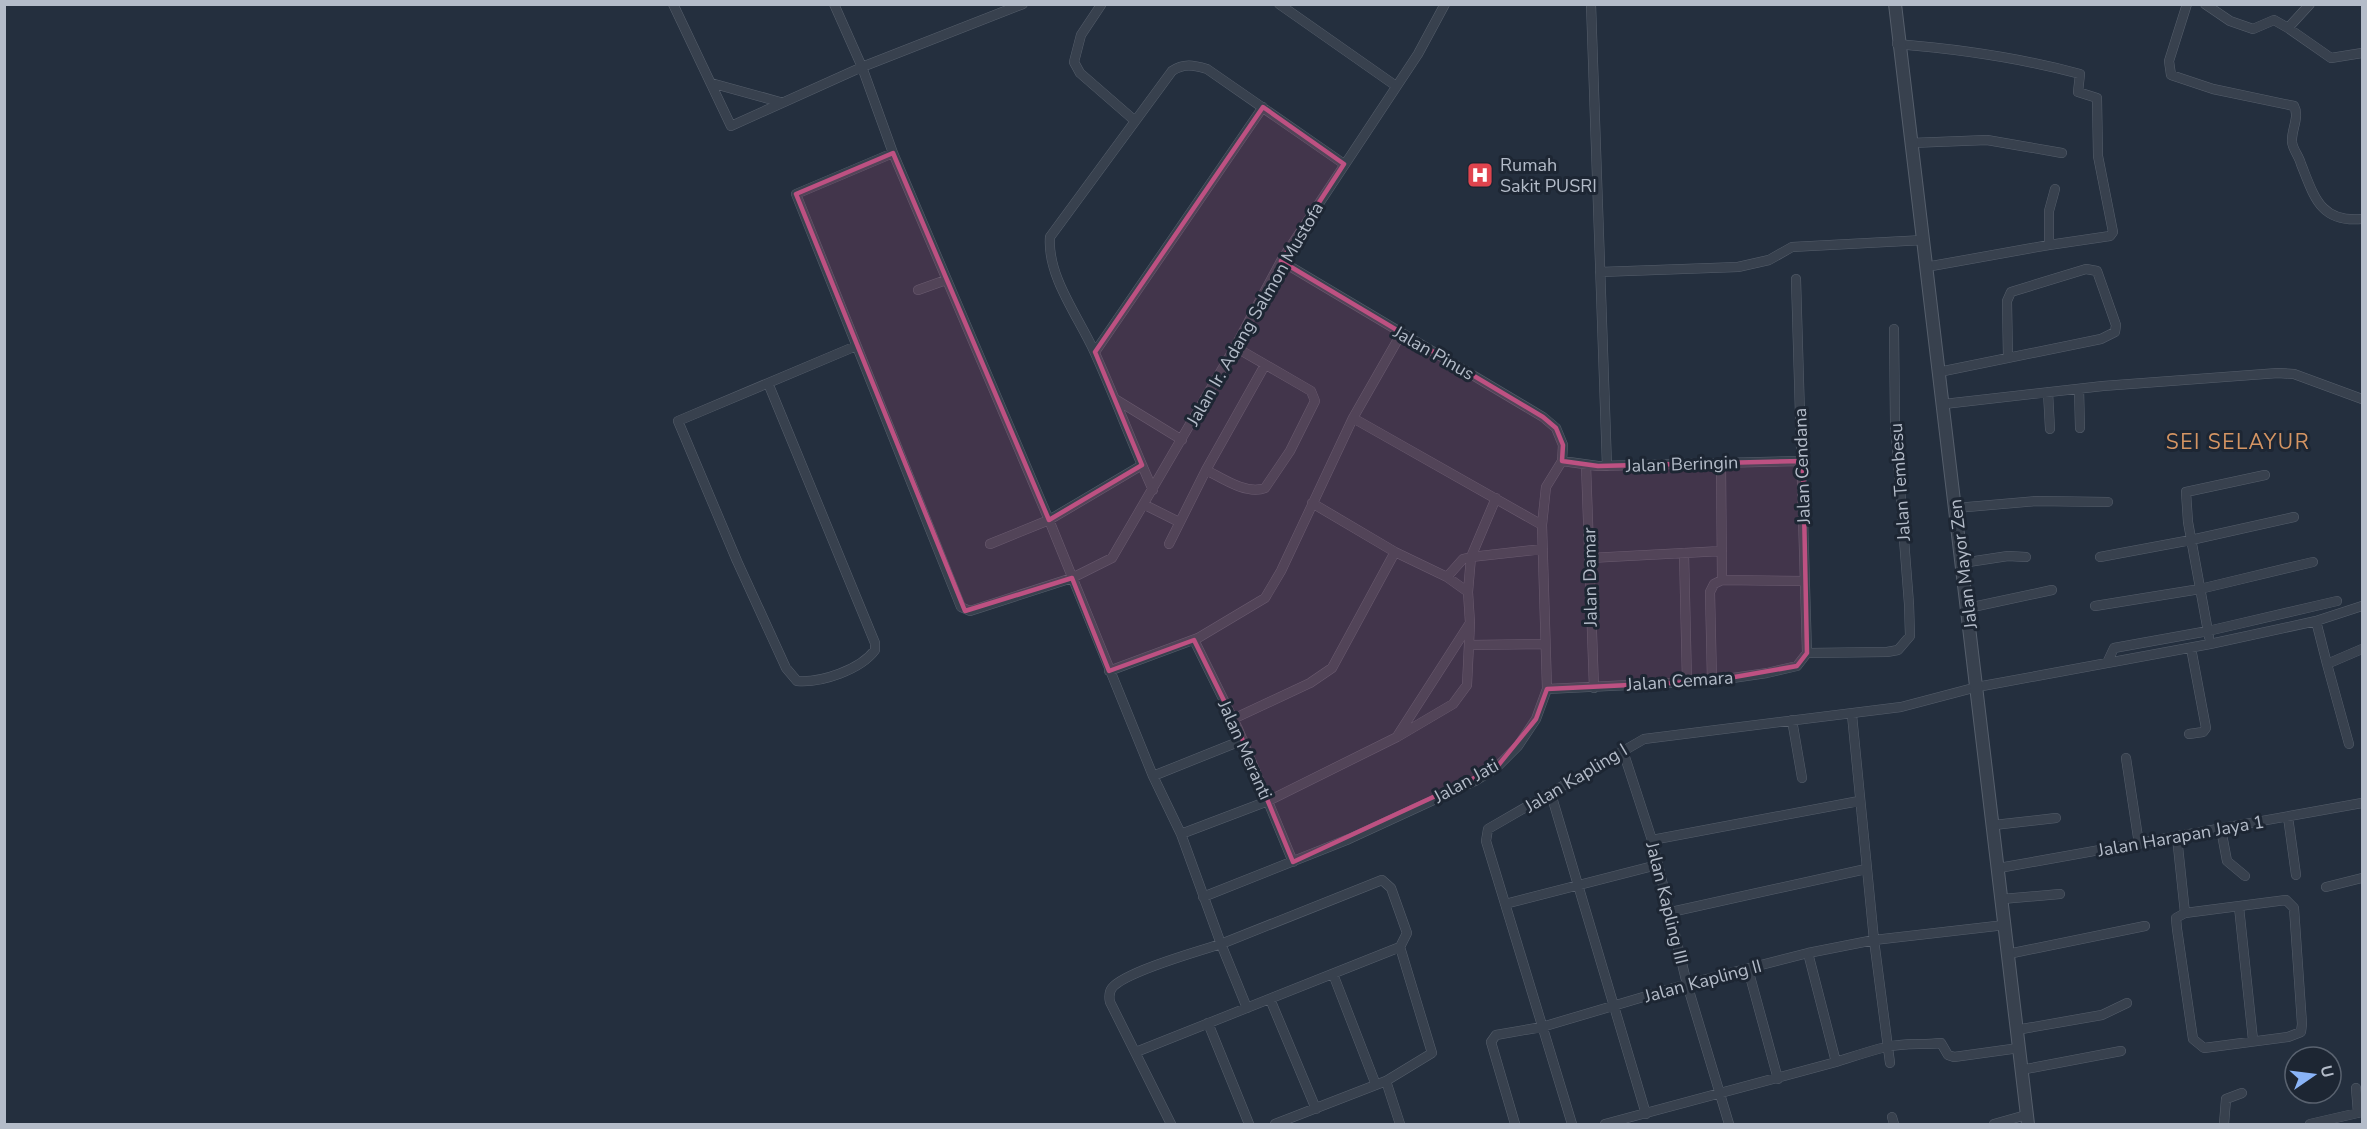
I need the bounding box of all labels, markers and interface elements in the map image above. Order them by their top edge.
place label: Rumah Sakit PUSRI [1500,153,1597,198]
hospital icon: Rumah Sakit PUSRI [1465,160,1495,190]
street label: Jalan Ir. Adang Salmon Mustofa [1180,198,1329,431]
street label: Jalan Pinus [1388,320,1479,386]
street label: Jalan Cendana [1788,408,1816,525]
street label: Jalan Tembesu [1884,422,1916,543]
district label: SEI SELAYUR [2166,428,2310,456]
street label: Jalan Beringin [1624,450,1739,478]
street label: Jalan Mayor Zen [1943,498,1983,631]
street label: Jalan Damar [1577,527,1603,628]
street label: Jalan Cemara [1625,665,1734,697]
street label: Jalan Meranti [1212,695,1278,804]
street label: Jalan Kapling I [1519,738,1632,819]
street label: Jalan Jati [1428,753,1503,809]
street label: Jalan Harapan Jaya 1 [2095,810,2266,863]
street label: Jalan Kapling III [1640,838,1694,967]
street label: Jalan Kapling II [1641,954,1764,1008]
north arrow [2283,1045,2343,1105]
text: U [2314,1063,2339,1080]

